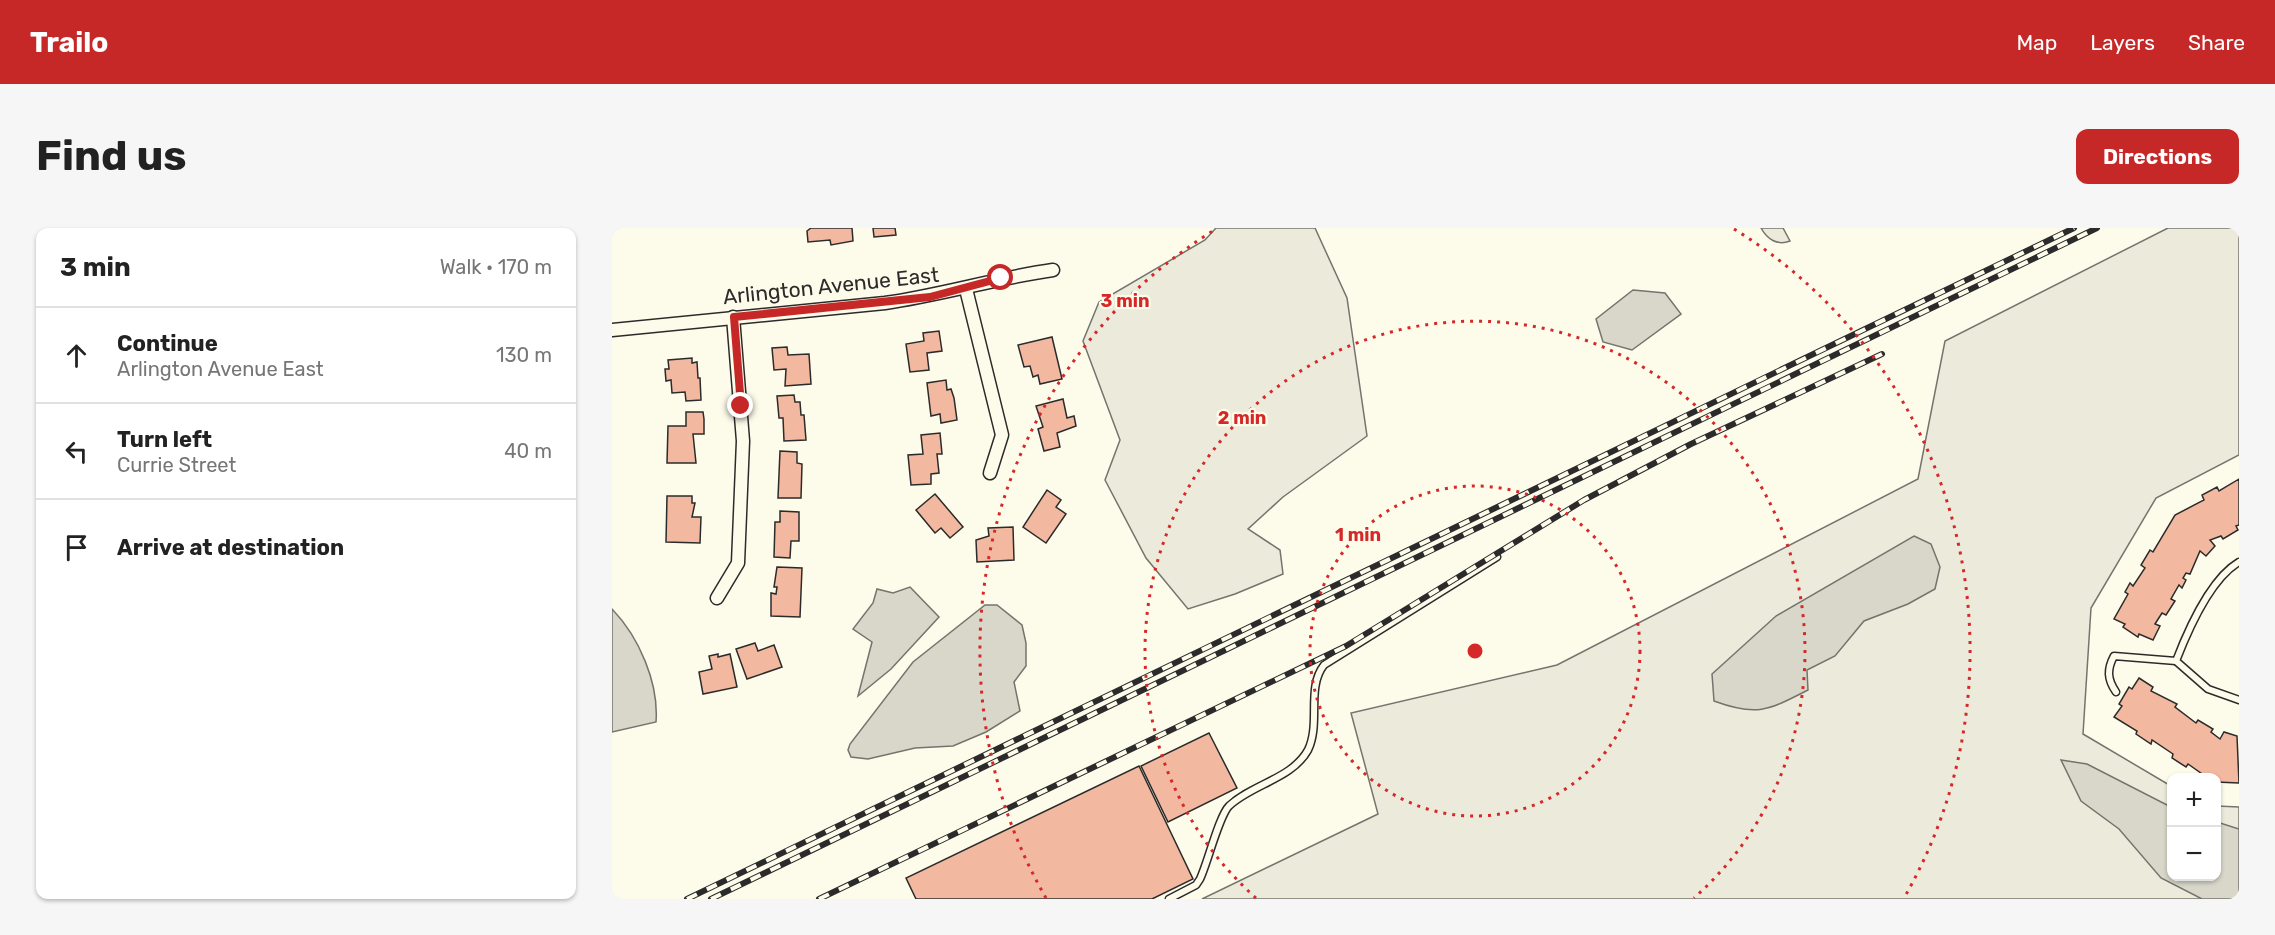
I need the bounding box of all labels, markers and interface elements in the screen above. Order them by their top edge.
text: Trailo [30,26,108,59]
text: Map [2016,30,2057,55]
text: Layers [2090,30,2155,55]
text: Share [2188,30,2245,55]
button: Directions [2076,129,2239,184]
text: Find us [36,131,187,181]
text: 3 min [60,252,131,283]
text: Walk · 170 m [440,255,552,279]
street label: Arlington Avenue East [722,262,940,309]
route start [987,264,1013,290]
text: 3 min [1101,290,1149,312]
text: Continue [117,330,218,357]
icon: ahead [60,339,93,372]
text: 130 m [496,343,552,367]
text: Arlington Avenue East [117,357,324,381]
route end [727,392,753,418]
text: 2 min [1218,407,1266,429]
text: Turn left [117,426,212,453]
icon: left [60,435,93,468]
text: 40 m [504,439,552,463]
text: Currie Street [117,453,236,477]
text: 1 min [1335,524,1381,546]
icon: arrive [60,531,93,564]
text: Arrive at destination [117,534,344,561]
centre of rings [1465,641,1485,661]
map controls [2167,773,2221,881]
button: + [2167,773,2221,827]
button: − [2167,827,2221,881]

